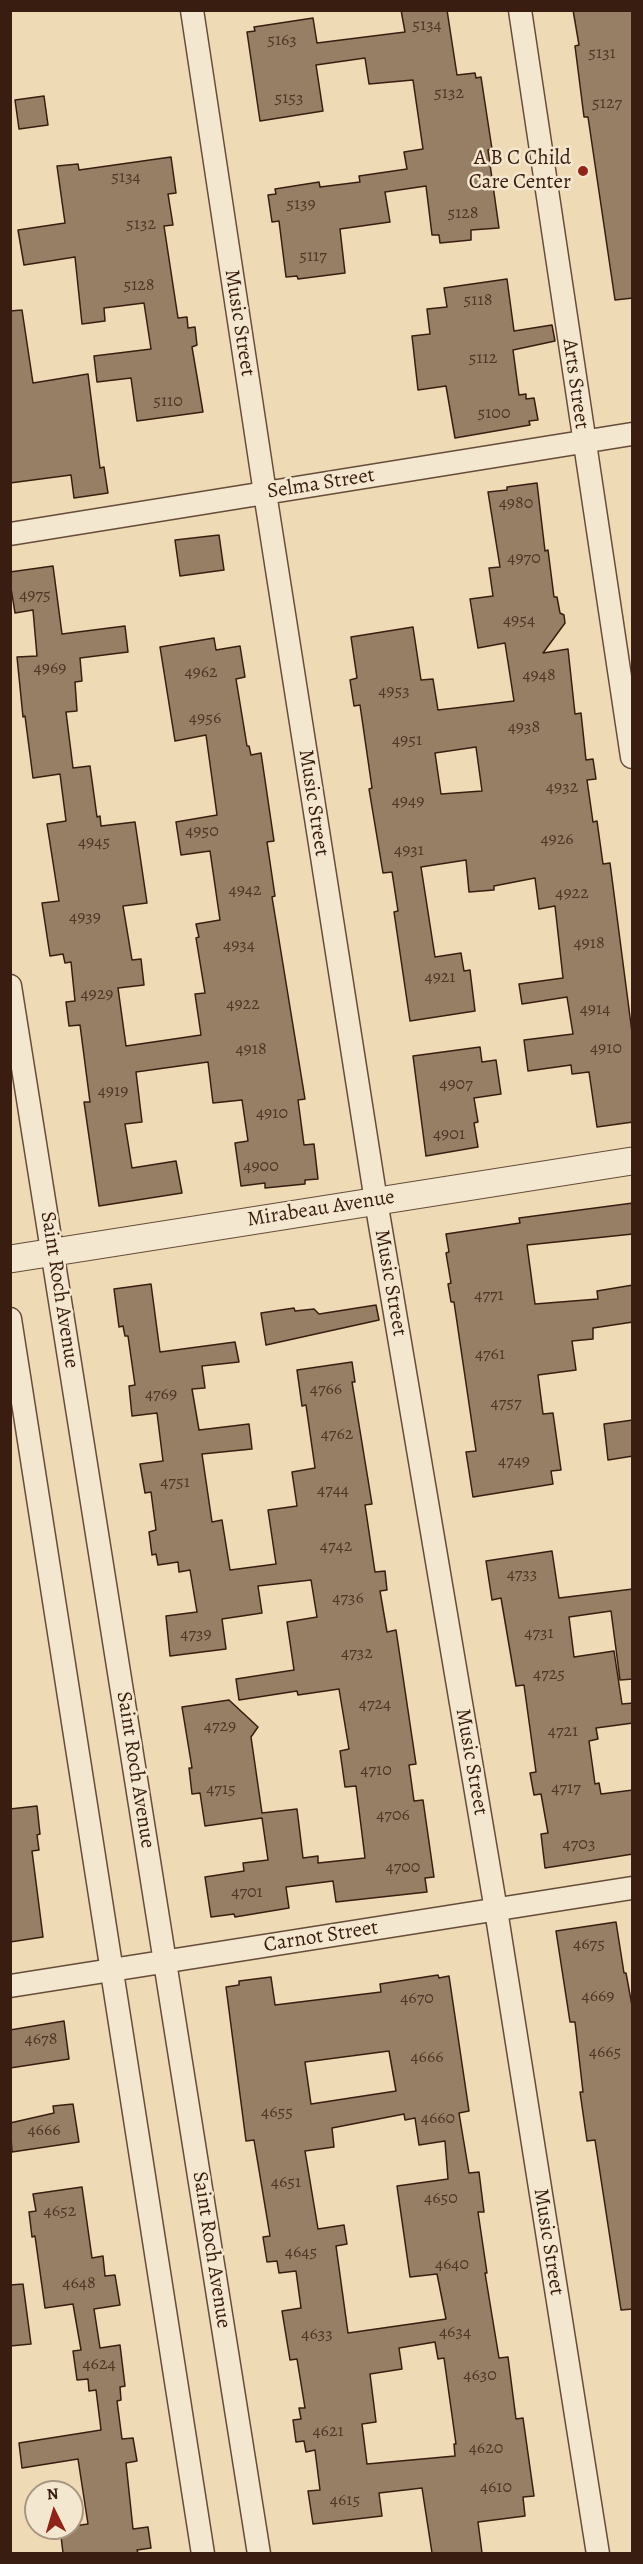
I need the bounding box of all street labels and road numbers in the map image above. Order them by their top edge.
street label: Music Street [218,268,260,378]
street label: Arts Street [556,337,594,431]
street label: Selma Street [266,463,376,505]
street label: Music Street [292,748,334,858]
street label: Mirabeau Avenue [245,1185,397,1233]
street label: Saint Roch Avenue [34,1210,84,1370]
street label: Music Street [368,1228,412,1338]
street label: Saint Roch Avenue [110,1690,160,1850]
street label: Music Street [449,1707,493,1817]
street label: Carnot Street [262,1916,380,1958]
street label: Saint Roch Avenue [186,2170,236,2330]
street label: Music Street [527,2187,569,2297]

